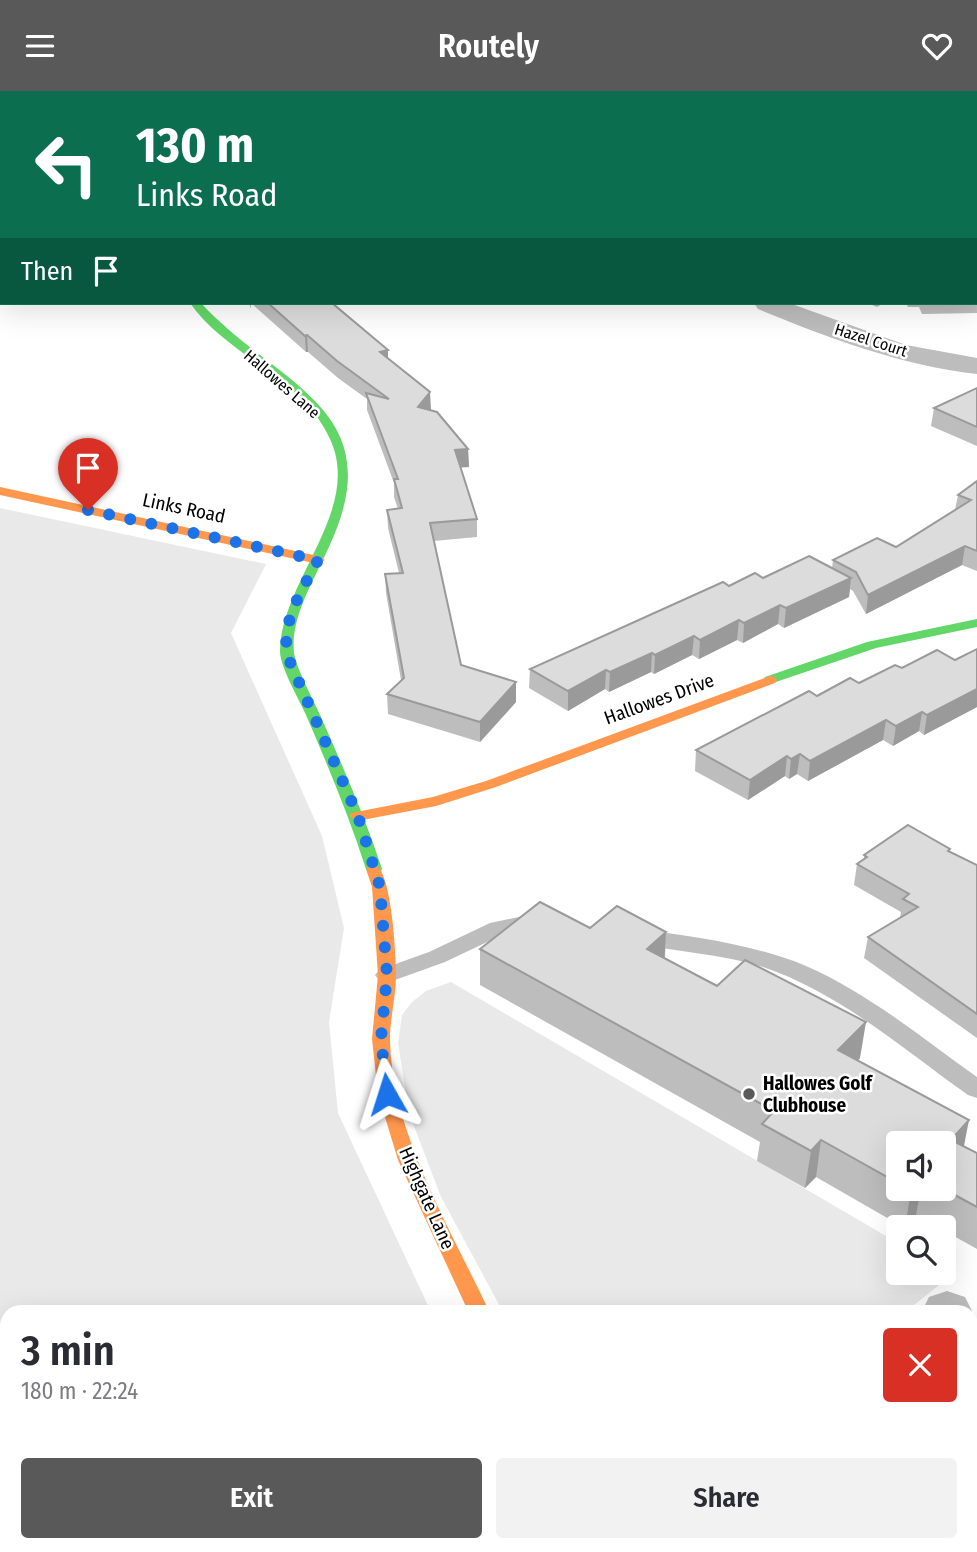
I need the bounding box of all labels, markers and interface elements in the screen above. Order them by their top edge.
icon: menu [21,27,59,65]
text: Routely [438,27,539,65]
icon: heart [918,27,956,65]
text: 130 m [136,116,254,175]
icon: left [21,119,112,210]
text: Links Road [136,176,277,214]
icon: arrive [87,252,125,290]
text: Then [21,256,73,287]
street label: Hazel Court [832,319,910,361]
street label: Hallowes Lane [240,346,324,422]
pin [58,438,118,510]
icon: arrive [69,449,107,487]
street label: Links Road [141,488,227,528]
street label: Hallowes Drive [601,668,717,730]
position arrow [350,1057,424,1131]
place label: Hallowes Golf Clubhouse [763,1072,874,1117]
marker: Hallowes Golf Clubhouse [741,1086,757,1102]
map controls [886,1131,956,1285]
button: sound [886,1131,956,1201]
street label: Highgate Lane [394,1143,460,1253]
button: search [886,1215,956,1285]
text: 3 min [21,1326,115,1376]
button: close [883,1328,957,1402]
text: 180 m · 22:24 [21,1377,138,1405]
button: Exit [21,1458,482,1538]
button: Share [496,1458,957,1538]

